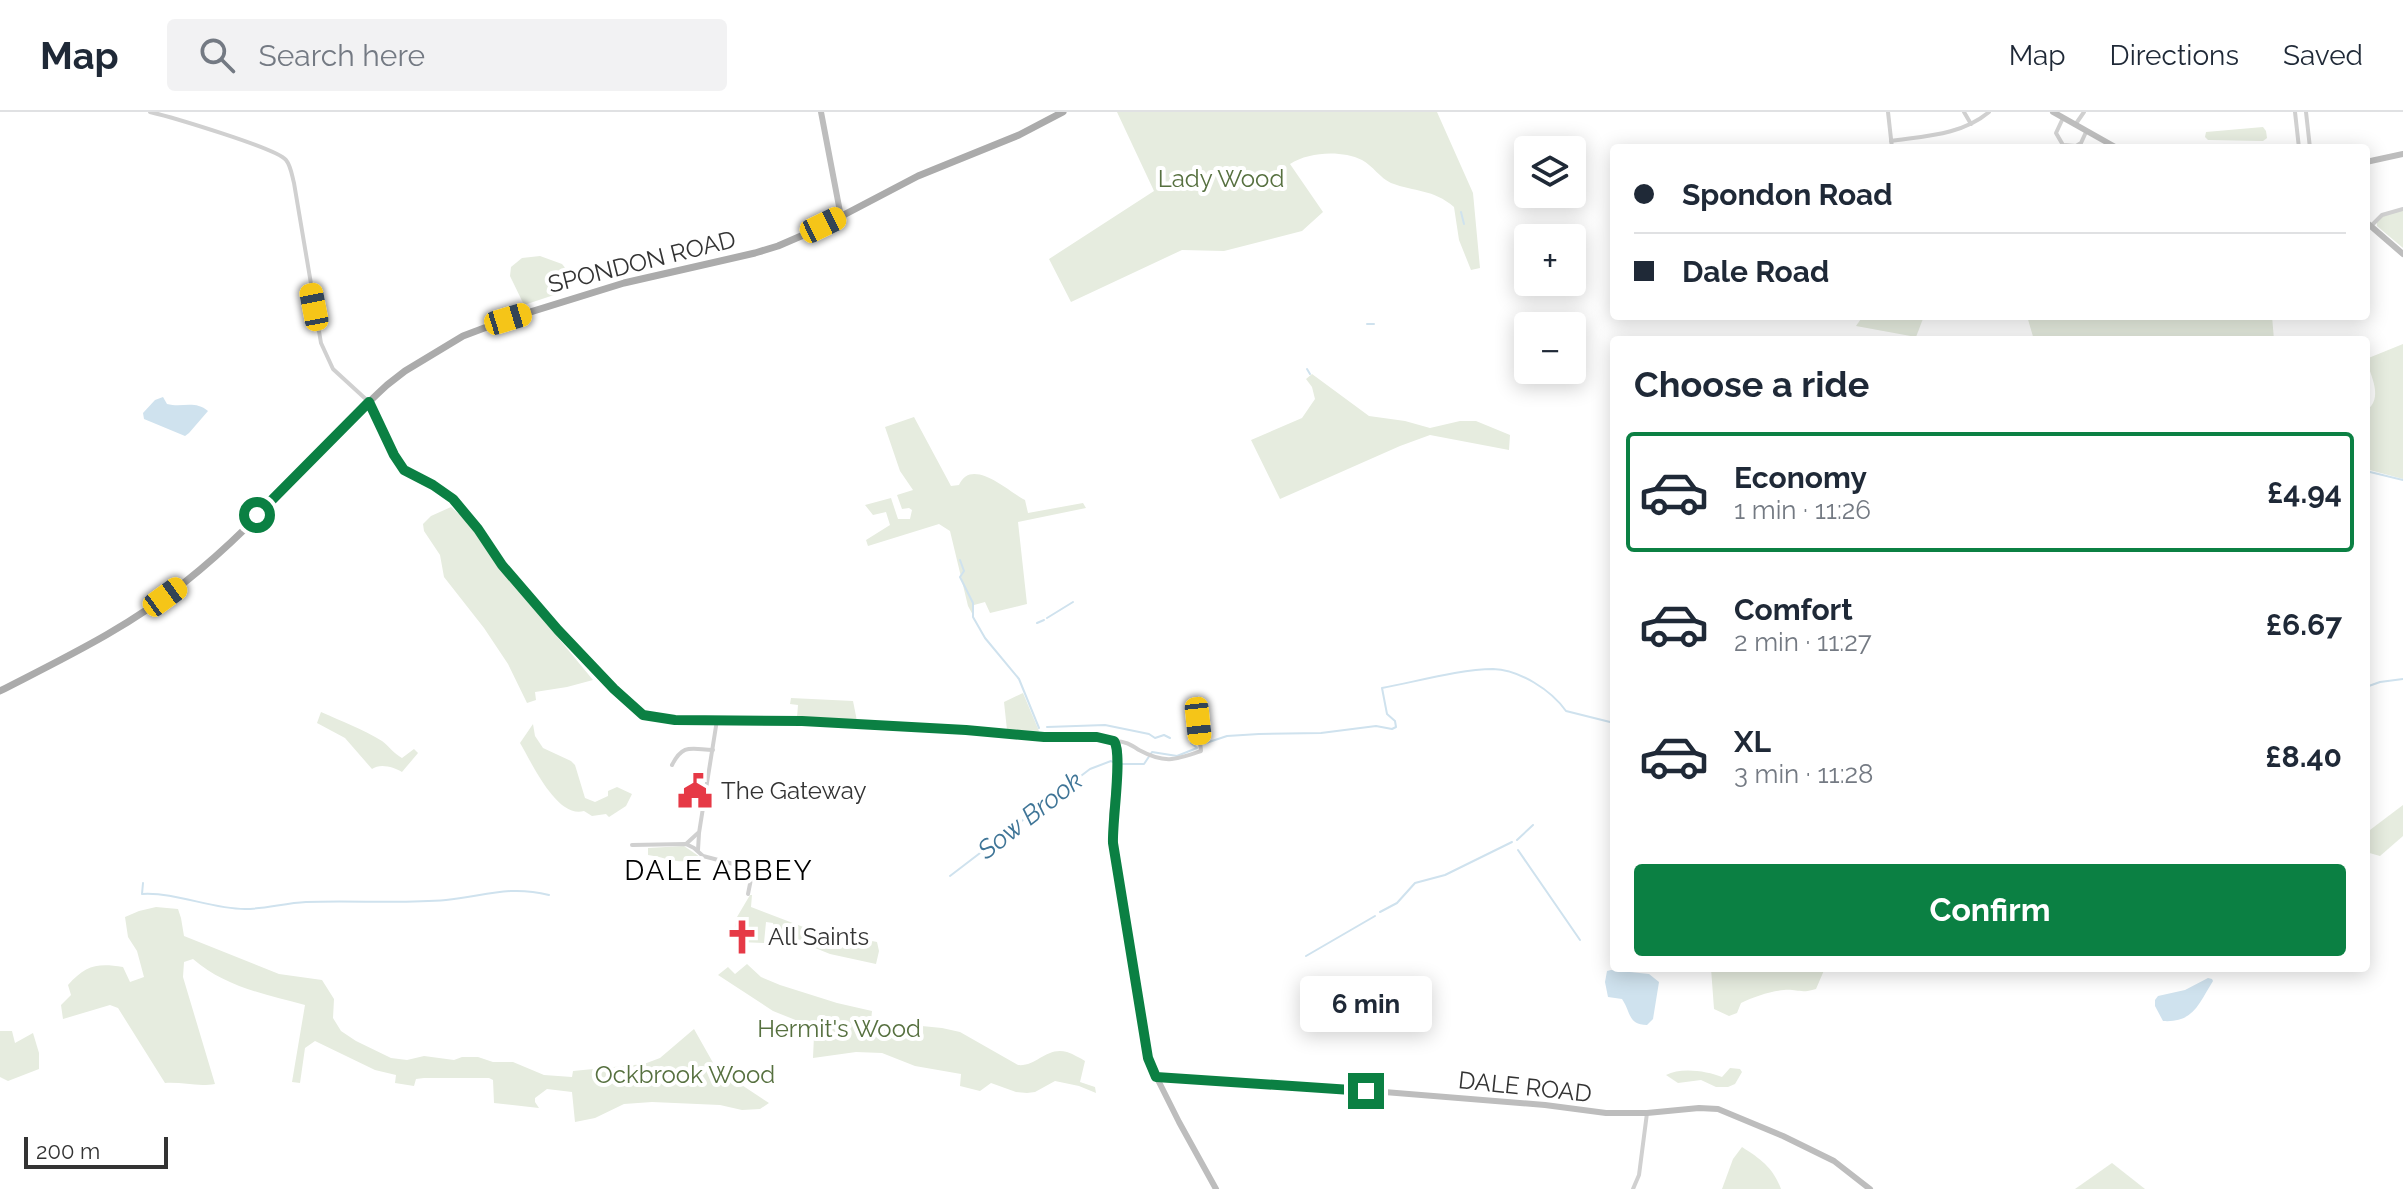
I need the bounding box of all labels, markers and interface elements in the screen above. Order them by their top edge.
search box [167,19,727,91]
text: Map [40,33,119,78]
icon: search [195,33,239,77]
text: Search here [259,38,425,73]
text: Map [2009,39,2066,72]
text: Directions [2110,39,2239,72]
text: Saved [2283,39,2363,72]
map controls [1514,136,1586,384]
button: layers [1514,136,1586,208]
park label: Lady Wood [1158,164,1284,193]
text: Spondon Road [1682,177,1893,212]
car [796,204,850,246]
street label: SPONDON ROAD [545,224,739,299]
button: + [1514,224,1586,296]
text: Dale Road [1682,254,1829,289]
car [298,281,330,333]
car [482,301,534,337]
button: − [1514,312,1586,384]
text: Choose a ride [1634,363,1869,405]
icon: car [1638,456,1710,528]
text: Economy [1734,460,1867,495]
text: £4.94 [2267,475,2342,510]
text: 1 min · 11:26 [1734,495,1871,525]
route start [239,497,275,533]
car [139,573,191,621]
icon: car [1638,588,1710,660]
text: Comfort [1734,592,1853,627]
text: £6.67 [2266,607,2342,642]
text: 2 min · 11:27 [1734,627,1872,657]
car [1184,696,1212,746]
icon: car [1638,720,1710,792]
text: XL [1734,724,1771,759]
text: £8.40 [2265,739,2342,774]
text: 3 min · 11:28 [1734,759,1874,789]
water label: Sow Brook [971,765,1088,866]
public building icon: The Gateway [676,772,714,810]
place label: The Gateway [721,776,867,805]
district label: DALE ABBEY [624,854,814,887]
button: Confirm [1634,864,2346,956]
church icon: All Saints [723,918,761,956]
place label: All Saints [768,922,869,951]
callout: 6 min [1300,975,1432,1031]
text: 6 min [1332,989,1400,1019]
park label: Hermit's Wood [757,1014,921,1043]
park label: Ockbrook Wood [595,1060,775,1089]
street label: DALE ROAD [1457,1065,1593,1108]
route end [1348,1073,1384,1109]
scale bar [24,1133,168,1169]
text: 200 m [36,1138,100,1164]

